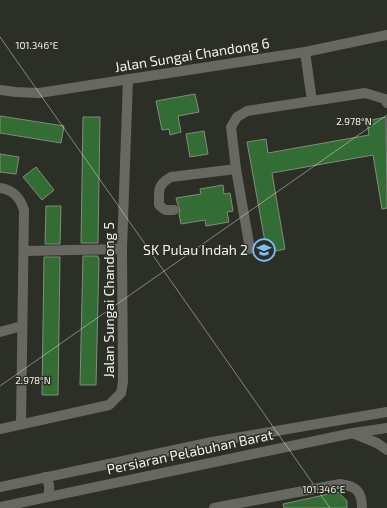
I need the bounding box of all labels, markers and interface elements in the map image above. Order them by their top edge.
street label: Jalan Sungai Chandong 6 [113,34,271,75]
text: 101.346°E [16,39,59,51]
text: 2.978°N [336,115,372,127]
street label: Jalan Sungai Chandong 5 [100,222,117,378]
school or university icon: SK Pulau Indah 2 [251,237,277,263]
place label: SK Pulau Indah 2 [143,241,248,258]
text: 2.978°N [15,374,51,386]
street label: Persiaran Pelabuhan Barat [105,426,275,477]
text: 101.346°E [303,483,346,495]

